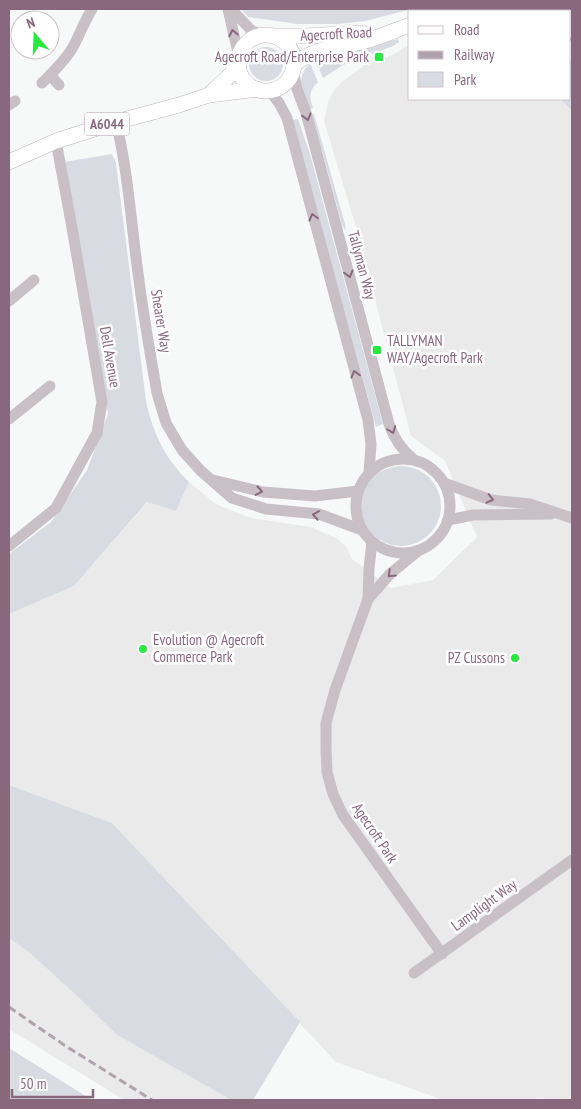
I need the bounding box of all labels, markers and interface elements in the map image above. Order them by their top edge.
north arrow [10,10,60,60]
legend [408,10,571,100]
text: N [24,13,37,32]
text: Road [454,20,480,39]
street label: Agecroft Road [300,22,372,45]
one-way arrow [228,29,239,37]
text: Railway [454,45,495,64]
place label: Agecroft Road/Enterprise Park [215,47,369,66]
marker: Agecroft Road/Enterprise Park [373,51,385,63]
text: Park [454,70,476,89]
road number: A6044 [84,112,130,136]
one-way arrow [301,112,311,120]
one-way arrow [308,212,319,221]
street label: Tallyman Way [344,228,381,302]
one-way arrow [343,269,353,277]
street label: Shearer Way [147,288,176,354]
street label: Dell Avenue [96,325,125,389]
place label: TALLYMAN WAY/Agecroft Park [387,331,483,367]
marker: TALLYMAN WAY/Agecroft Park [371,344,383,356]
one-way arrow [351,370,361,378]
one-way arrow [386,425,396,434]
one-way arrow [254,485,263,495]
one-way arrow [485,493,494,504]
one-way arrow [312,510,321,520]
one-way arrow [388,568,397,577]
place label: Evolution @ Agecroft Commerce Park [153,630,264,666]
marker: Evolution @ Agecroft Commerce Park [137,643,149,655]
place label: PZ Cussons [448,648,505,667]
marker: PZ Cussons [509,652,521,664]
street label: Agecroft Park [348,799,403,867]
street label: Lamplight Way [447,874,520,935]
scale bar [12,1066,94,1098]
text: 50 m [20,1074,46,1093]

